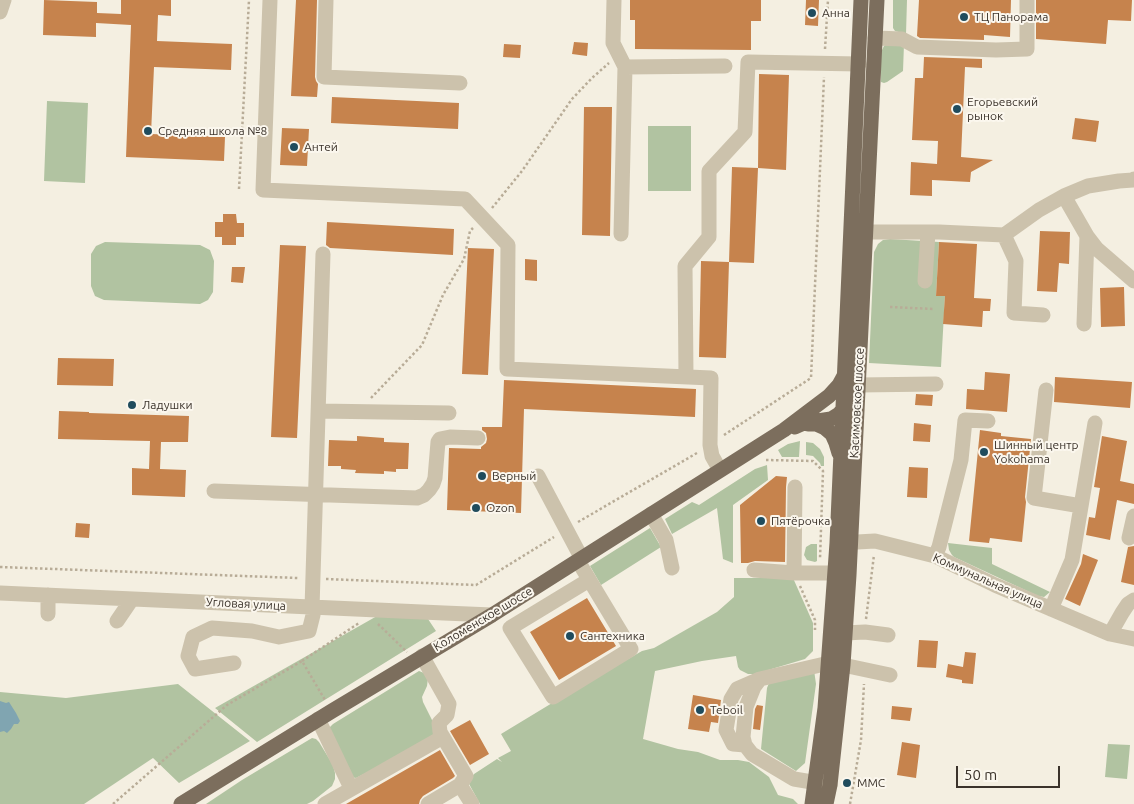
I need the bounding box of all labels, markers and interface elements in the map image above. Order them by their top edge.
place label: Анна [822,6,850,20]
marker: Анна [806,7,818,19]
place label: ТЦ Панорама [974,10,1048,24]
marker: ТЦ Панорама [958,11,970,23]
place label: Егорьевский рынок [967,95,1038,123]
marker: Егорьевский рынок [951,103,963,115]
place label: Средняя школа №8 [158,124,267,138]
marker: Средняя школа №8 [142,125,154,137]
place label: Антей [304,140,338,154]
marker: Антей [288,141,300,153]
street label: Касимовское шоссе [847,347,867,459]
place label: Ладушки [142,398,193,412]
marker: Ладушки [126,399,138,411]
place label: Шинный центр Yokohama [994,438,1079,466]
marker: Шинный центр Yokohama [978,446,990,458]
place label: Верный [492,469,536,483]
marker: Верный [476,470,488,482]
place label: Ozon [486,501,515,515]
marker: Ozon [470,502,482,514]
place label: Пятёрочка [771,514,830,528]
marker: Пятёрочка [755,515,767,527]
street label: Коммунальная улица [931,550,1045,612]
street label: Коломенское шоссе [431,584,535,654]
street label: Угловая улица [206,595,286,613]
place label: Сантехника [580,629,645,643]
marker: Сантехника [564,630,576,642]
place label: Teboil [710,703,743,717]
marker: Teboil [694,704,706,716]
scale bar [959,756,1063,788]
text: 50 m [964,766,997,783]
place label: ММС [857,776,885,790]
marker: ММС [841,777,853,789]

